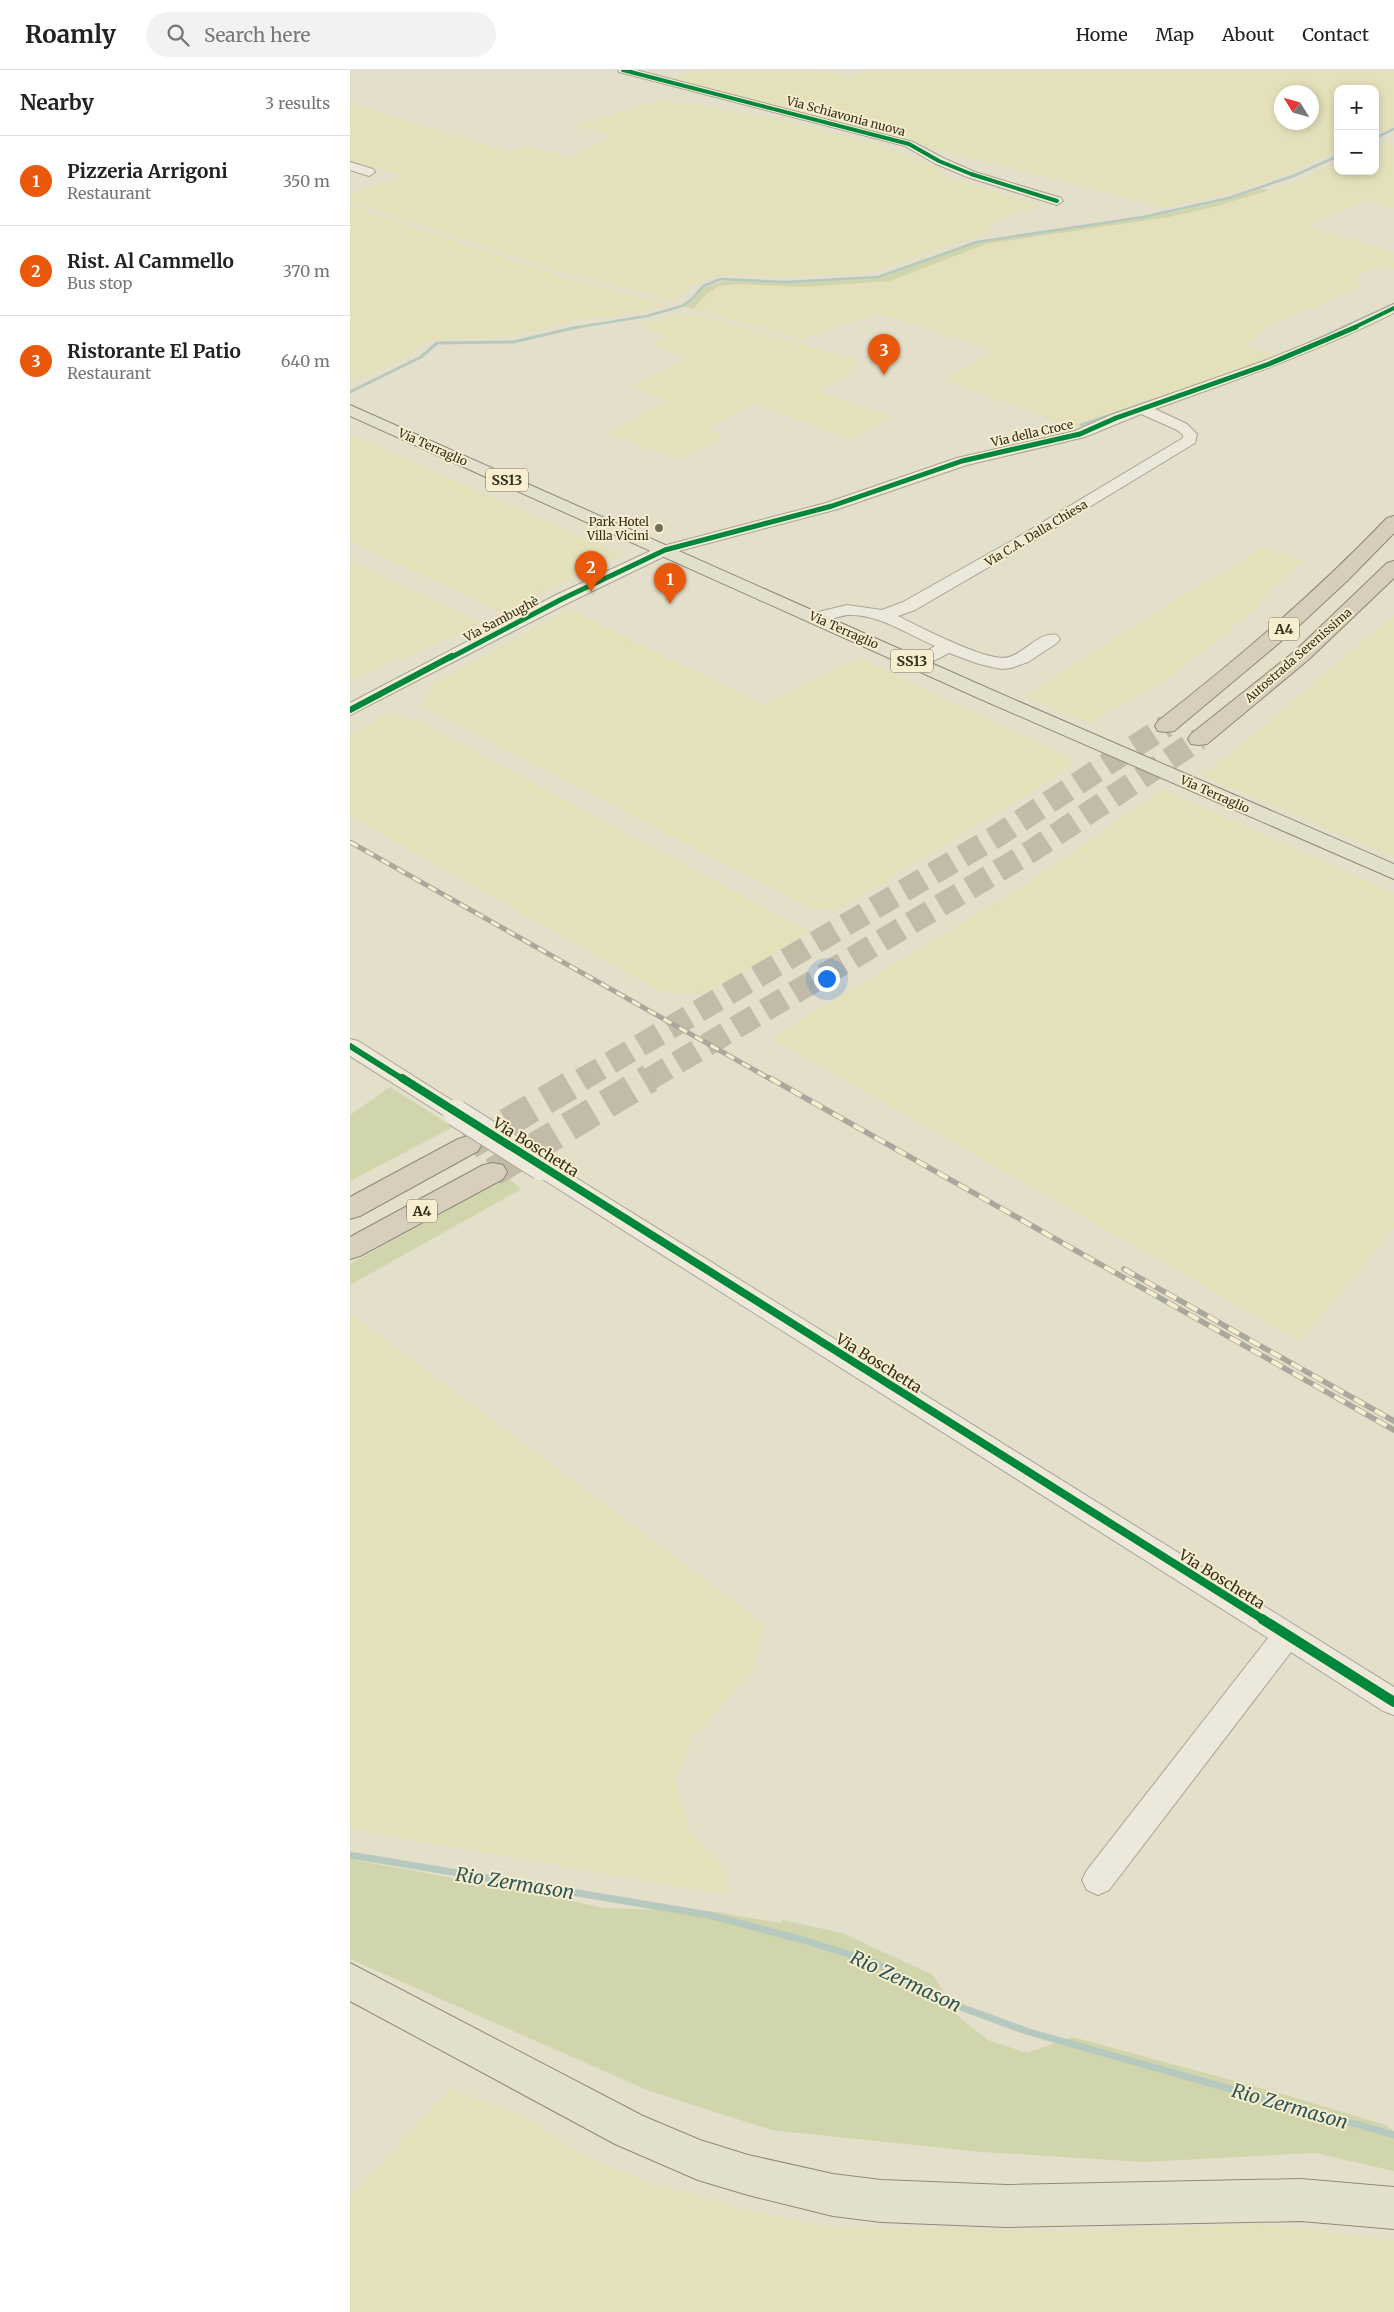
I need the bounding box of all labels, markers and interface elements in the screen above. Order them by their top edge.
search box [146,12,496,57]
text: Roamly [25,19,116,50]
icon: search [164,21,192,49]
text: Search here [204,23,310,47]
text: Home [1076,23,1128,46]
text: Map [1156,23,1194,46]
text: About [1222,23,1274,46]
text: Contact [1302,23,1369,46]
north arrow [1274,85,1319,130]
map controls [1334,85,1379,175]
button: + [1334,85,1379,130]
text: Nearby [20,89,94,116]
text: 3 results [265,93,330,113]
street label: Via Schiavonia nuova [784,93,908,139]
button: − [1334,130,1379,175]
text: Pizzeria Arrigoni [67,159,228,183]
text: 1 [32,171,40,191]
text: 350 m [283,171,330,191]
text: Restaurant [67,183,151,203]
text: Rist. Al Cammello [67,249,234,273]
text: 2 [31,261,41,281]
text: 370 m [283,261,330,281]
text: Bus stop [67,273,132,293]
pin: 3 [868,334,900,375]
text: Ristorante El Patio [67,339,241,363]
text: 3 [31,351,41,371]
text: 640 m [281,351,330,371]
text: Restaurant [67,363,151,383]
street label: Via della Croce [989,416,1074,450]
street label: Via Terraglio [395,425,470,469]
road number: SS13 [486,468,528,492]
street label: Via C.A. Dalla Chiesa [981,496,1090,570]
place label: Park Hotel Villa Vicini [586,514,649,543]
marker: Park Hotel Villa Vicini [653,522,665,534]
pin: 2 [575,551,607,592]
pin: 1 [654,563,686,604]
street label: Via Sambughè [460,593,541,645]
street label: Autostrada Serenissima [1241,604,1355,706]
street label: Via Terraglio [806,608,881,652]
road number: A4 [1269,618,1299,640]
road number: SS13 [891,650,933,672]
street label: Via Terraglio [1177,772,1252,816]
your location [814,966,840,992]
street label: Via Boschetta [489,1112,583,1181]
road number: A4 [407,1200,437,1222]
street label: Via Boschetta [832,1328,926,1397]
street label: Via Boschetta [1175,1544,1269,1613]
water label: Rio Zermason [454,1862,576,1904]
water label: Rio Zermason [847,1945,965,2017]
water label: Rio Zermason [1229,2078,1351,2134]

